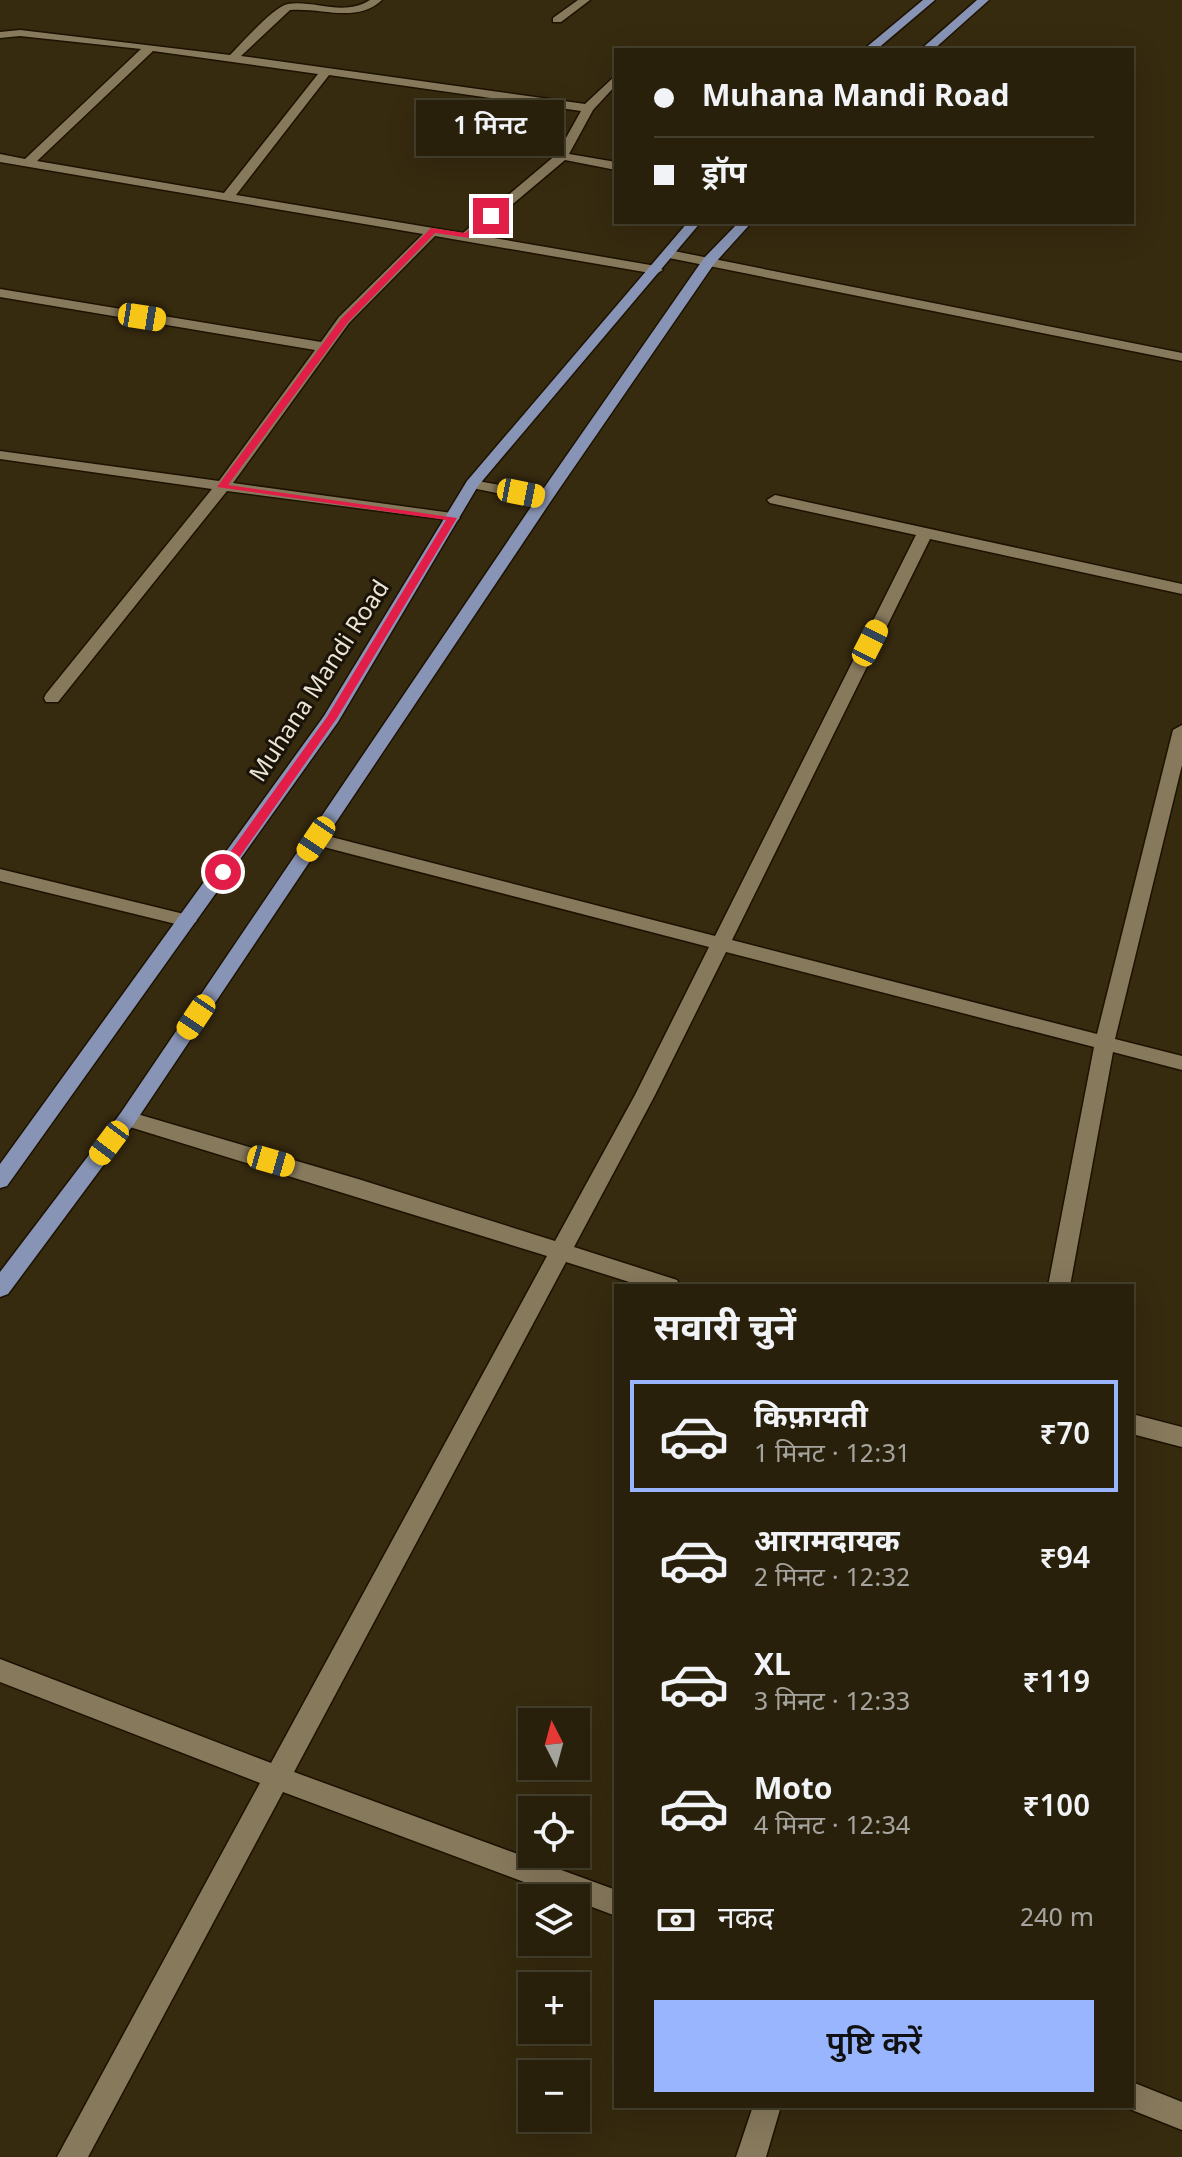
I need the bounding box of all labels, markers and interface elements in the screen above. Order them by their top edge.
text: Muhana Mandi Road [702,79,1009,118]
callout: 1 मिनट [417,100,565,156]
text: 1 मिनट [453,111,527,145]
text: ड्रॉप [702,156,746,195]
route end [473,198,509,234]
car [116,301,168,333]
car [495,477,547,509]
street label: Muhana Mandi Road [244,575,398,789]
car [848,616,892,670]
car [293,812,339,866]
route start [205,854,241,890]
car [173,990,219,1044]
car [85,1117,133,1169]
car [245,1143,297,1179]
text: सवारी चुनें [654,1308,796,1355]
icon: car [658,1400,730,1472]
text: किफ़ायती [754,1400,868,1439]
text: ₹70 [1039,1417,1090,1456]
text: 1 मिनट · 12:31 [754,1439,910,1473]
icon: car [658,1524,730,1596]
text: आरामदायक [754,1524,900,1563]
text: ₹94 [1039,1541,1090,1580]
text: 2 मिनट · 12:32 [754,1563,910,1597]
icon: car [658,1648,730,1720]
text: XL [754,1648,791,1687]
text: ₹119 [1023,1665,1090,1704]
text: 3 मिनट · 12:33 [754,1687,910,1721]
north arrow [518,1708,590,1780]
map controls [518,1708,590,2132]
icon: car [658,1772,730,1844]
text: Moto [754,1772,832,1811]
text: ₹100 [1023,1789,1090,1828]
button: locate [518,1796,590,1868]
text: 4 मिनट · 12:34 [754,1811,910,1845]
button: layers [518,1884,590,1956]
icon: cash [654,1898,698,1942]
text: नकद [718,1901,774,1940]
text: 240 m [1020,1903,1094,1937]
button: + [518,1972,590,2044]
button: पुष्टि करें [654,2000,1094,2092]
button: − [518,2060,590,2132]

